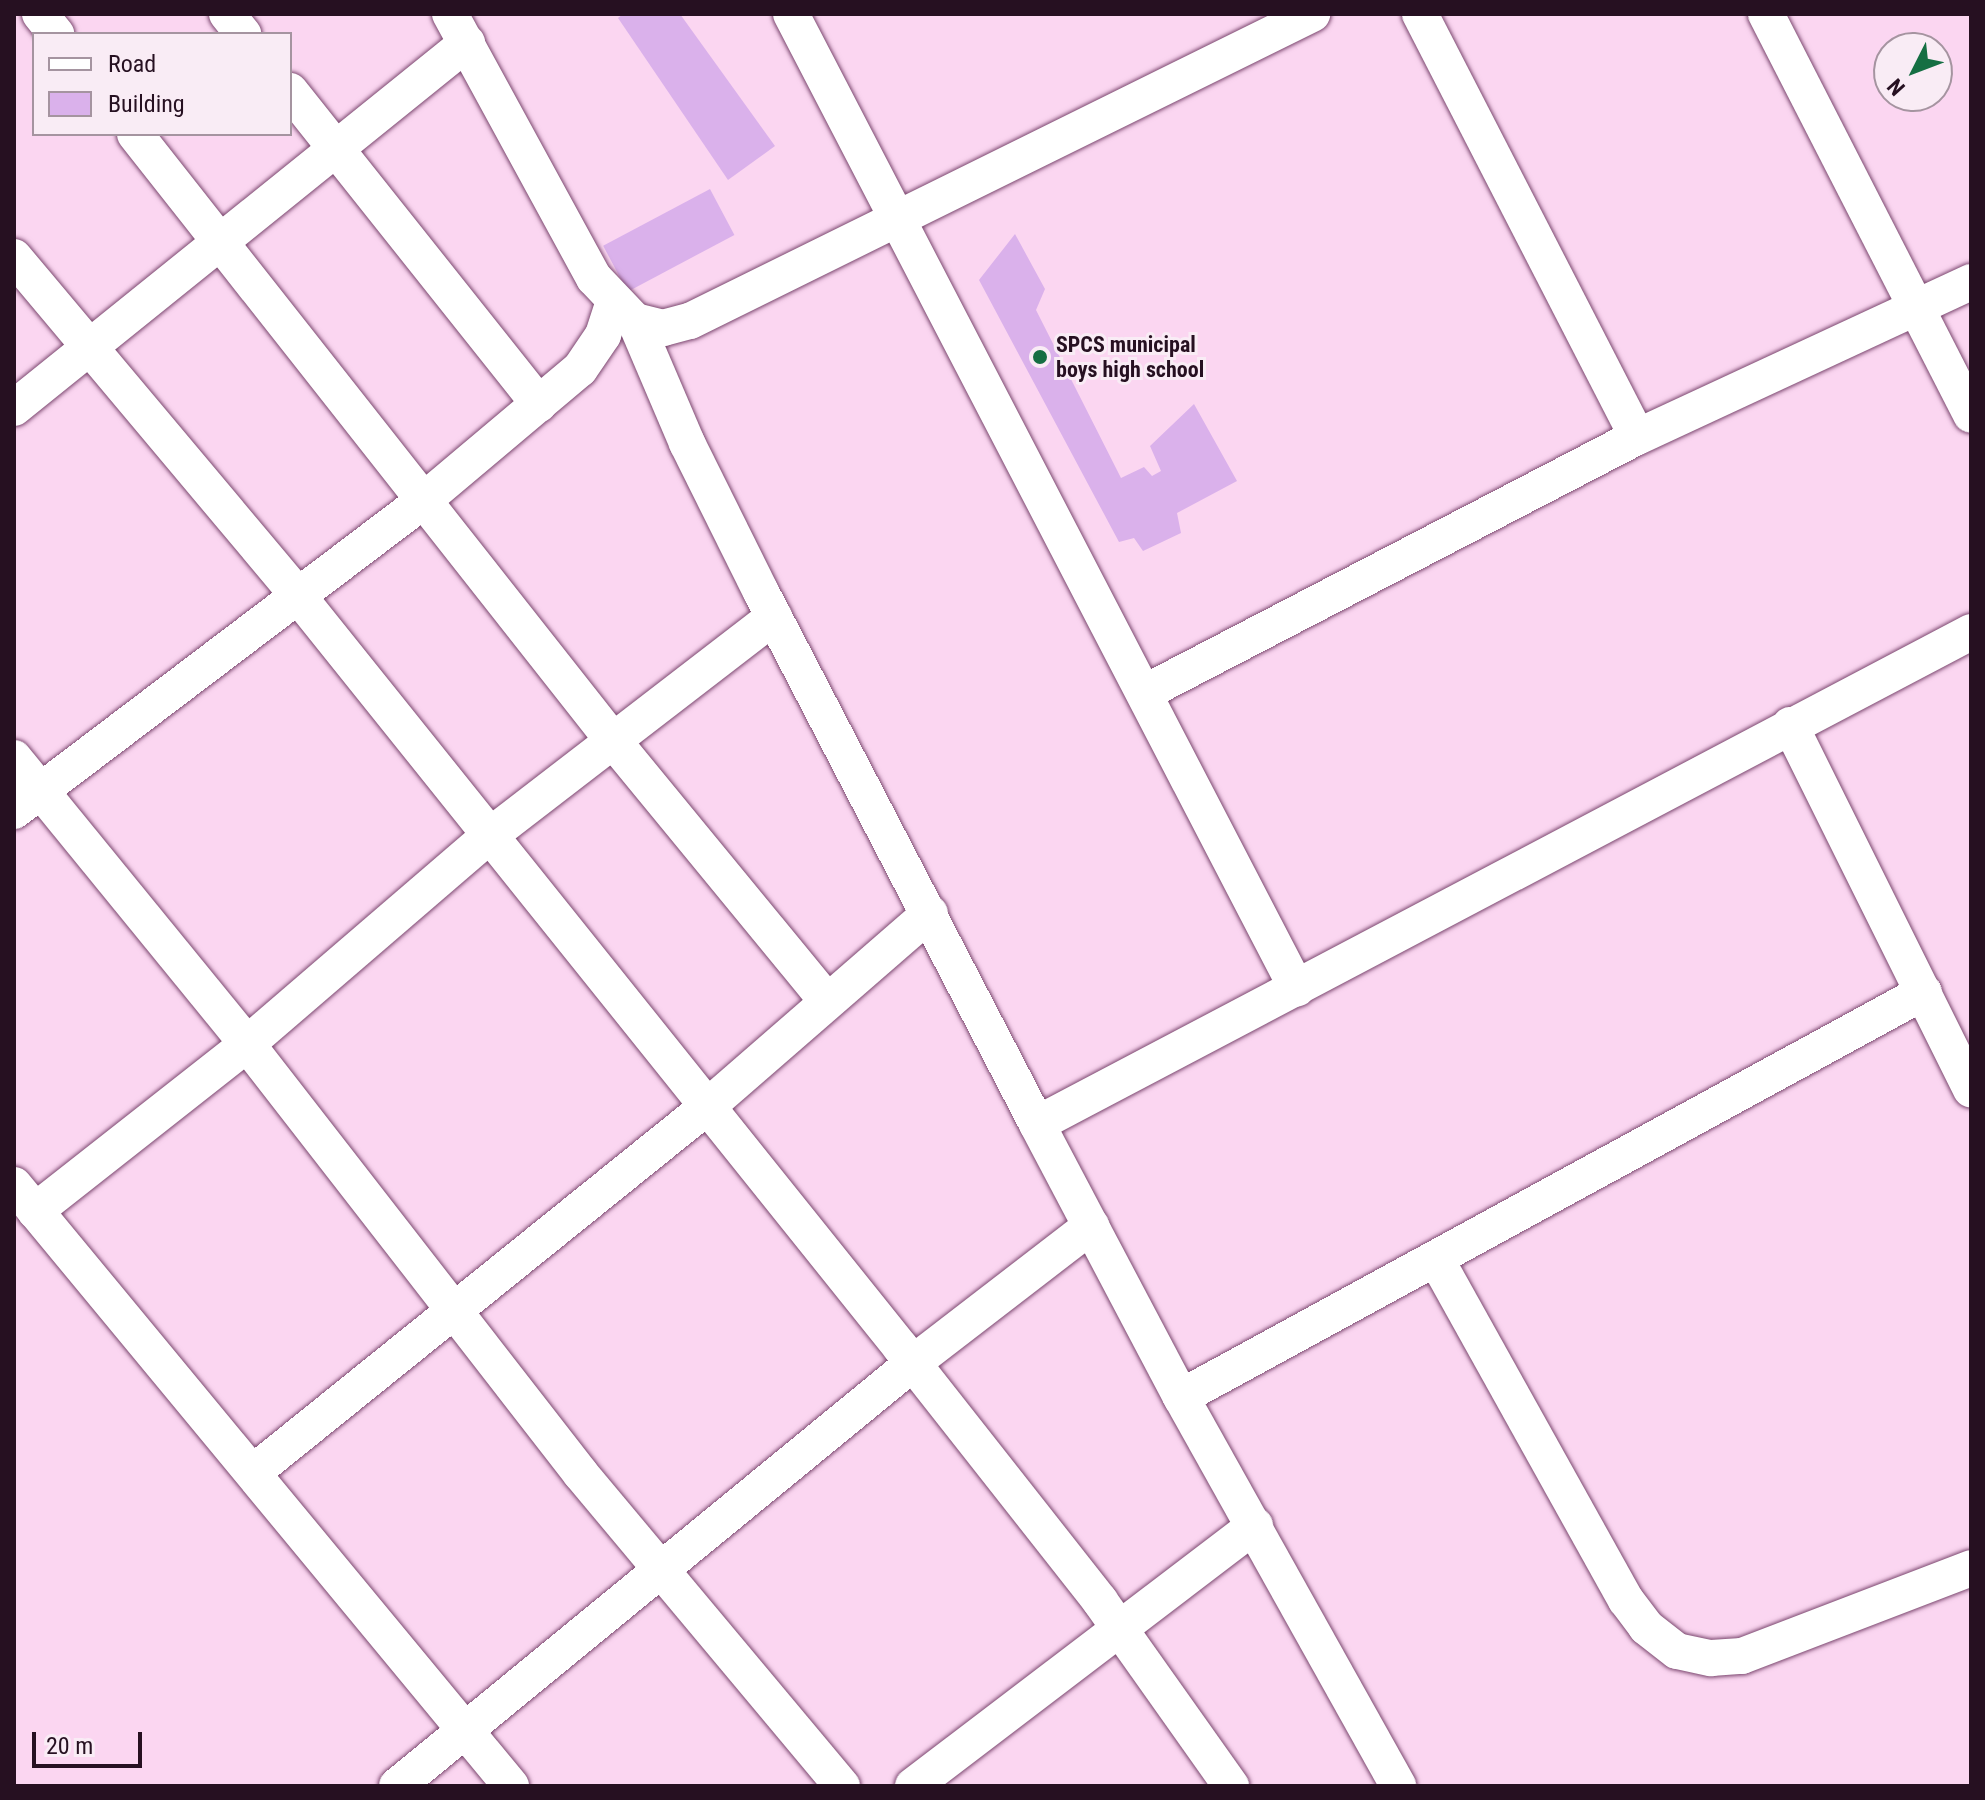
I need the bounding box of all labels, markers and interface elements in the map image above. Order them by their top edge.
legend [32,32,292,136]
north arrow [1873,32,1953,112]
text: Road [108,50,156,78]
text: N [1882,74,1910,100]
text: Building [108,90,185,118]
place label: SPCS municipal boys high school [1056,331,1204,382]
marker: SPCS municipal boys high school [1031,348,1049,366]
scale bar [36,1716,146,1766]
text: 20 m [46,1732,93,1760]

